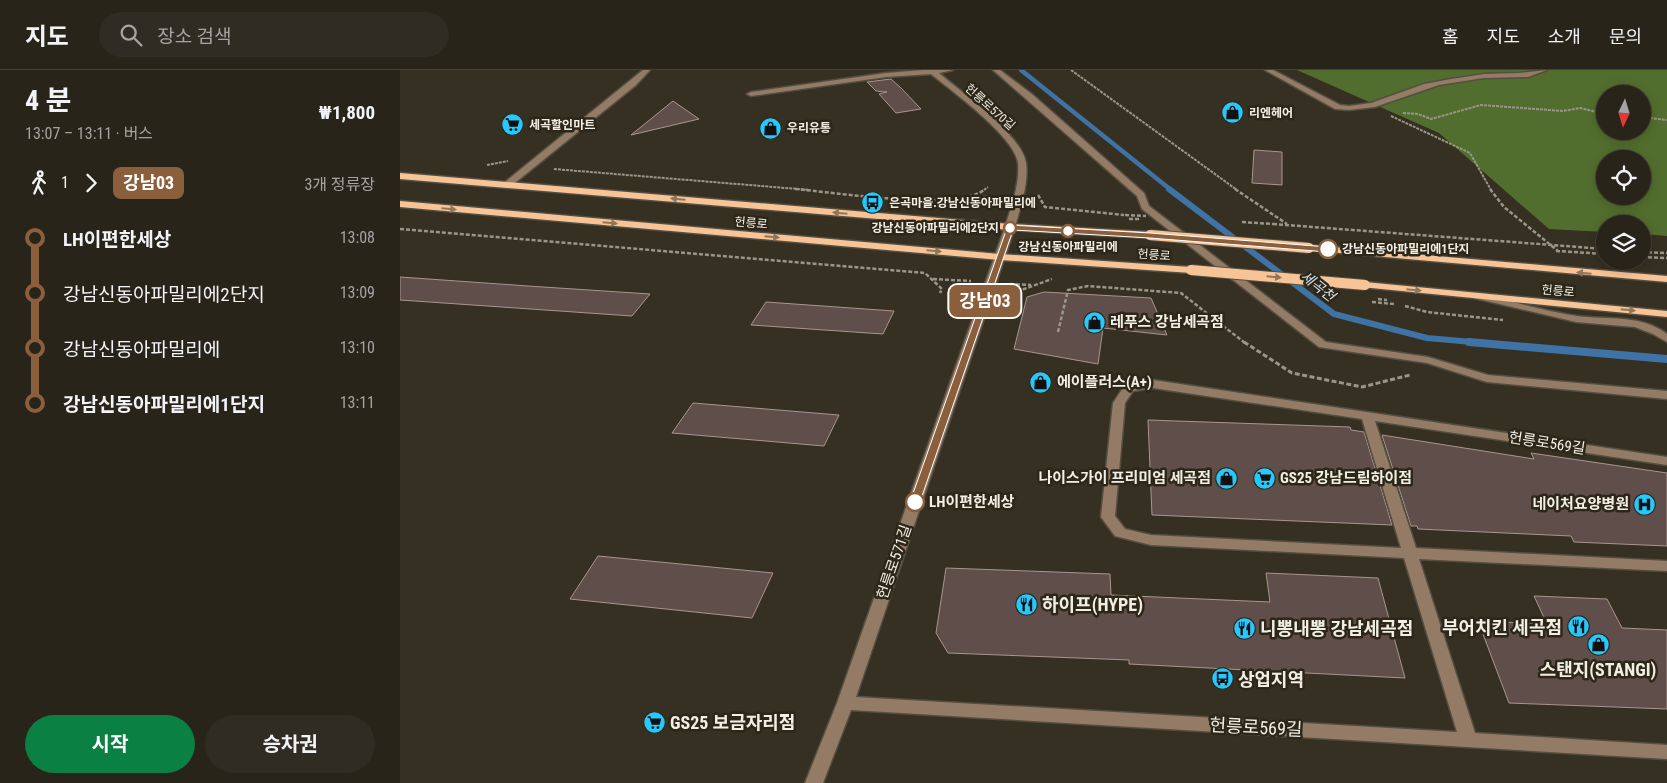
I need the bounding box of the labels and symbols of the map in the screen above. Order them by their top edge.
street label: 헌릉로570길 [962,81,1018,133]
north arrow [1596,85,1651,140]
shop icon: 리엔헤어 [1221,101,1245,125]
place label: 리엔헤어 [1249,106,1293,120]
supermarket icon: 세곡할인마트 [501,113,525,137]
shop icon: 우리유통 [759,116,783,140]
place label: 세곡할인마트 [529,118,595,132]
place label: 우리유통 [787,121,831,135]
bus stop icon: 은곡마을.강남신동아파밀리에 [861,191,885,215]
one-way arrow [670,195,686,203]
place label: 은곡마을.강남신동아파밀리에 [889,196,1036,210]
one-way arrow [441,205,457,213]
one-way arrow [832,209,848,217]
street label: 헌릉로 [734,215,768,231]
one-way arrow [603,219,619,227]
place label: 강남신동아파밀리에2단지 [871,221,999,235]
marker: 강남신동아파밀리에2단지 [1003,221,1017,235]
marker: 강남신동아파밀리에 [1061,224,1075,238]
one-way arrow [765,233,781,241]
marker: 강남신동아파밀리에1단지 [1318,239,1338,259]
place label: 강남신동아파밀리에 [1018,240,1118,254]
place label: 강남신동아파밀리에1단지 [1342,242,1470,256]
street label: 헌릉로 [1137,247,1171,263]
one-way arrow [926,248,942,256]
water label: 세곡천 [1298,268,1339,305]
one-way arrow [1575,268,1591,276]
one-way arrow [1267,273,1283,281]
street label: 헌릉로 [1541,283,1575,299]
line badge: 강남03 [950,285,1020,317]
one-way arrow [1406,286,1422,294]
one-way arrow [1620,306,1636,314]
shop icon: 레푸스 강남세곡점 [1082,310,1106,334]
place label: 레푸스 강남세곡점 [1110,313,1224,331]
shop icon: 에이플러스(A+) [1029,370,1053,394]
place label: 에이플러스(A+) [1057,373,1152,391]
street label: 헌릉로569길 [1507,428,1587,458]
shop icon: 나이스가이 프리미엄 세곡점 [1215,466,1239,490]
supermarket icon: GS25 강남드림하이점 [1252,466,1276,490]
place label: 나이스가이 프리미엄 세곡점 [1038,469,1211,487]
place label: GS25 강남드림하이점 [1280,469,1412,487]
marker: LH이편한세상 [905,492,925,512]
hospital icon: 네이처요양병원 [1633,492,1657,516]
place label: LH이편한세상 [929,493,1015,511]
place label: 네이처요양병원 [1532,495,1629,513]
street label: 헌릉로571길 [873,522,915,602]
restaurant icon: 하이프(HYPE) [1014,592,1038,616]
place label: 하이프(HYPE) [1042,594,1143,616]
restaurant icon: 부어치킨 세곡점 [1566,615,1590,639]
restaurant icon: 니뽕내뽕 강남세곡점 [1232,616,1256,640]
place label: 부어치킨 세곡점 [1442,617,1562,638]
place label: 니뽕내뽕 강남세곡점 [1260,618,1413,639]
shop icon: 스탠지(STANGI) [1586,632,1610,656]
place label: 스탠지(STANGI) [1540,659,1656,681]
bus stop icon: 상업지역 [1210,667,1234,691]
place label: 상업지역 [1238,669,1304,690]
supermarket icon: GS25 보금자리점 [642,710,666,734]
place label: GS25 보금자리점 [670,712,795,733]
street label: 헌릉로569길 [1209,714,1303,740]

